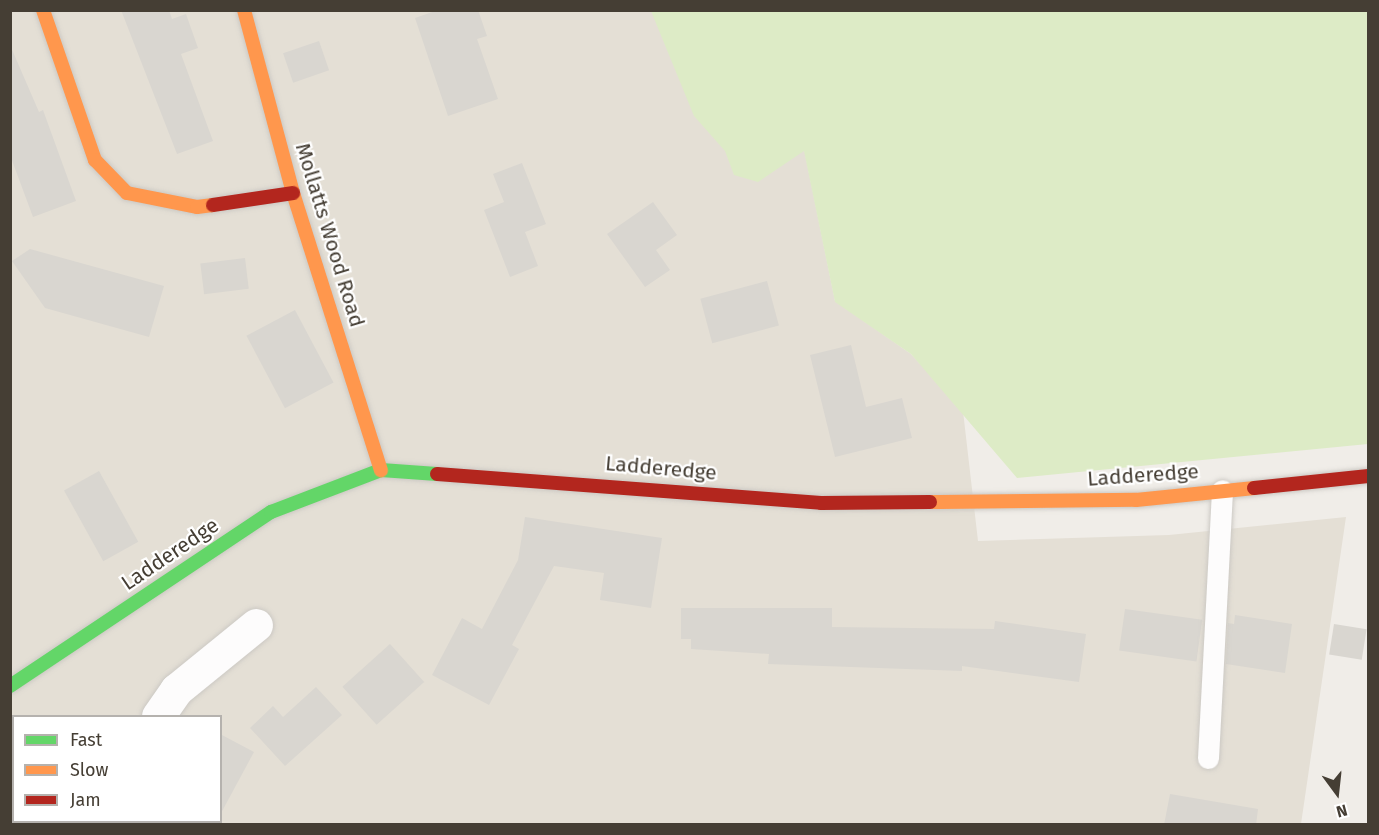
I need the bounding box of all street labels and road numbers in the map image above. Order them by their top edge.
street label: Mollatts Wood Road [290,140,370,330]
street label: Ladderedge [604,451,718,485]
street label: Ladderedge [1086,459,1200,491]
street label: Ladderedge [117,512,223,596]

